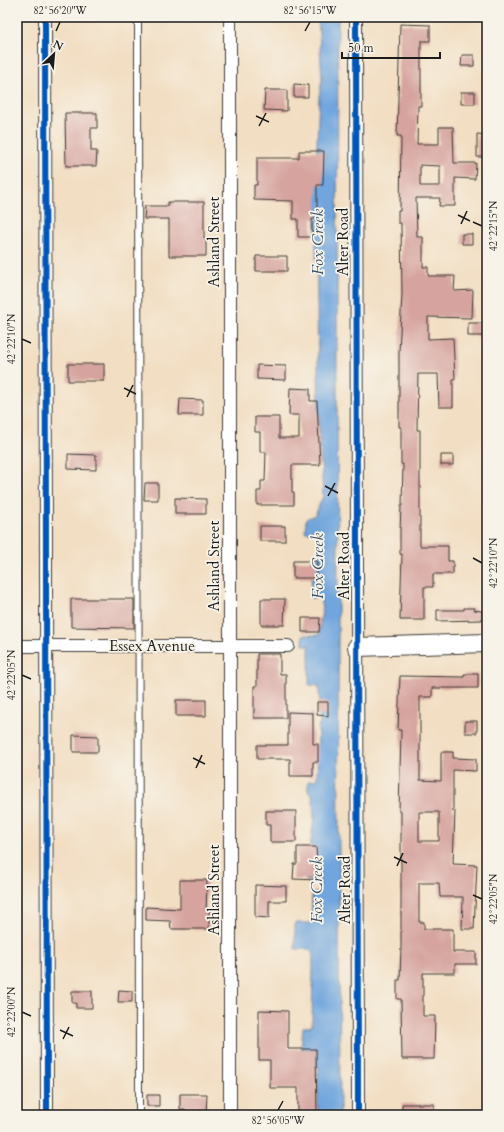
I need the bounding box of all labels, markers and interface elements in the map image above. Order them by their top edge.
text: 82°56'20"W [33,4,88,18]
text: 82°56'15"W [283,4,338,18]
north arrow [34,34,74,74]
scale bar [342,34,440,60]
text: N [51,37,66,54]
text: 50 m [348,40,375,56]
street label: Ashland Street [204,196,224,287]
text: 42°22'15"N [487,200,501,251]
street label: Alter Road [333,208,353,276]
water label: Fox Creek [307,209,329,275]
text: 42°22'10"N [5,313,19,364]
street label: Ashland Street [204,520,224,611]
street label: Alter Road [334,532,354,600]
water label: Fox Creek [307,533,329,599]
text: 42°22'10"N [487,537,501,588]
street label: Essex Avenue [109,636,195,656]
text: 42°22'05"N [5,649,19,700]
street label: Ashland Street [204,844,224,935]
street label: Alter Road [335,856,355,924]
water label: Fox Creek [306,857,328,923]
text: 42°22'05"N [487,873,501,924]
text: 42°22'00"N [5,986,19,1037]
text: 82°56'05"W [251,1114,306,1128]

